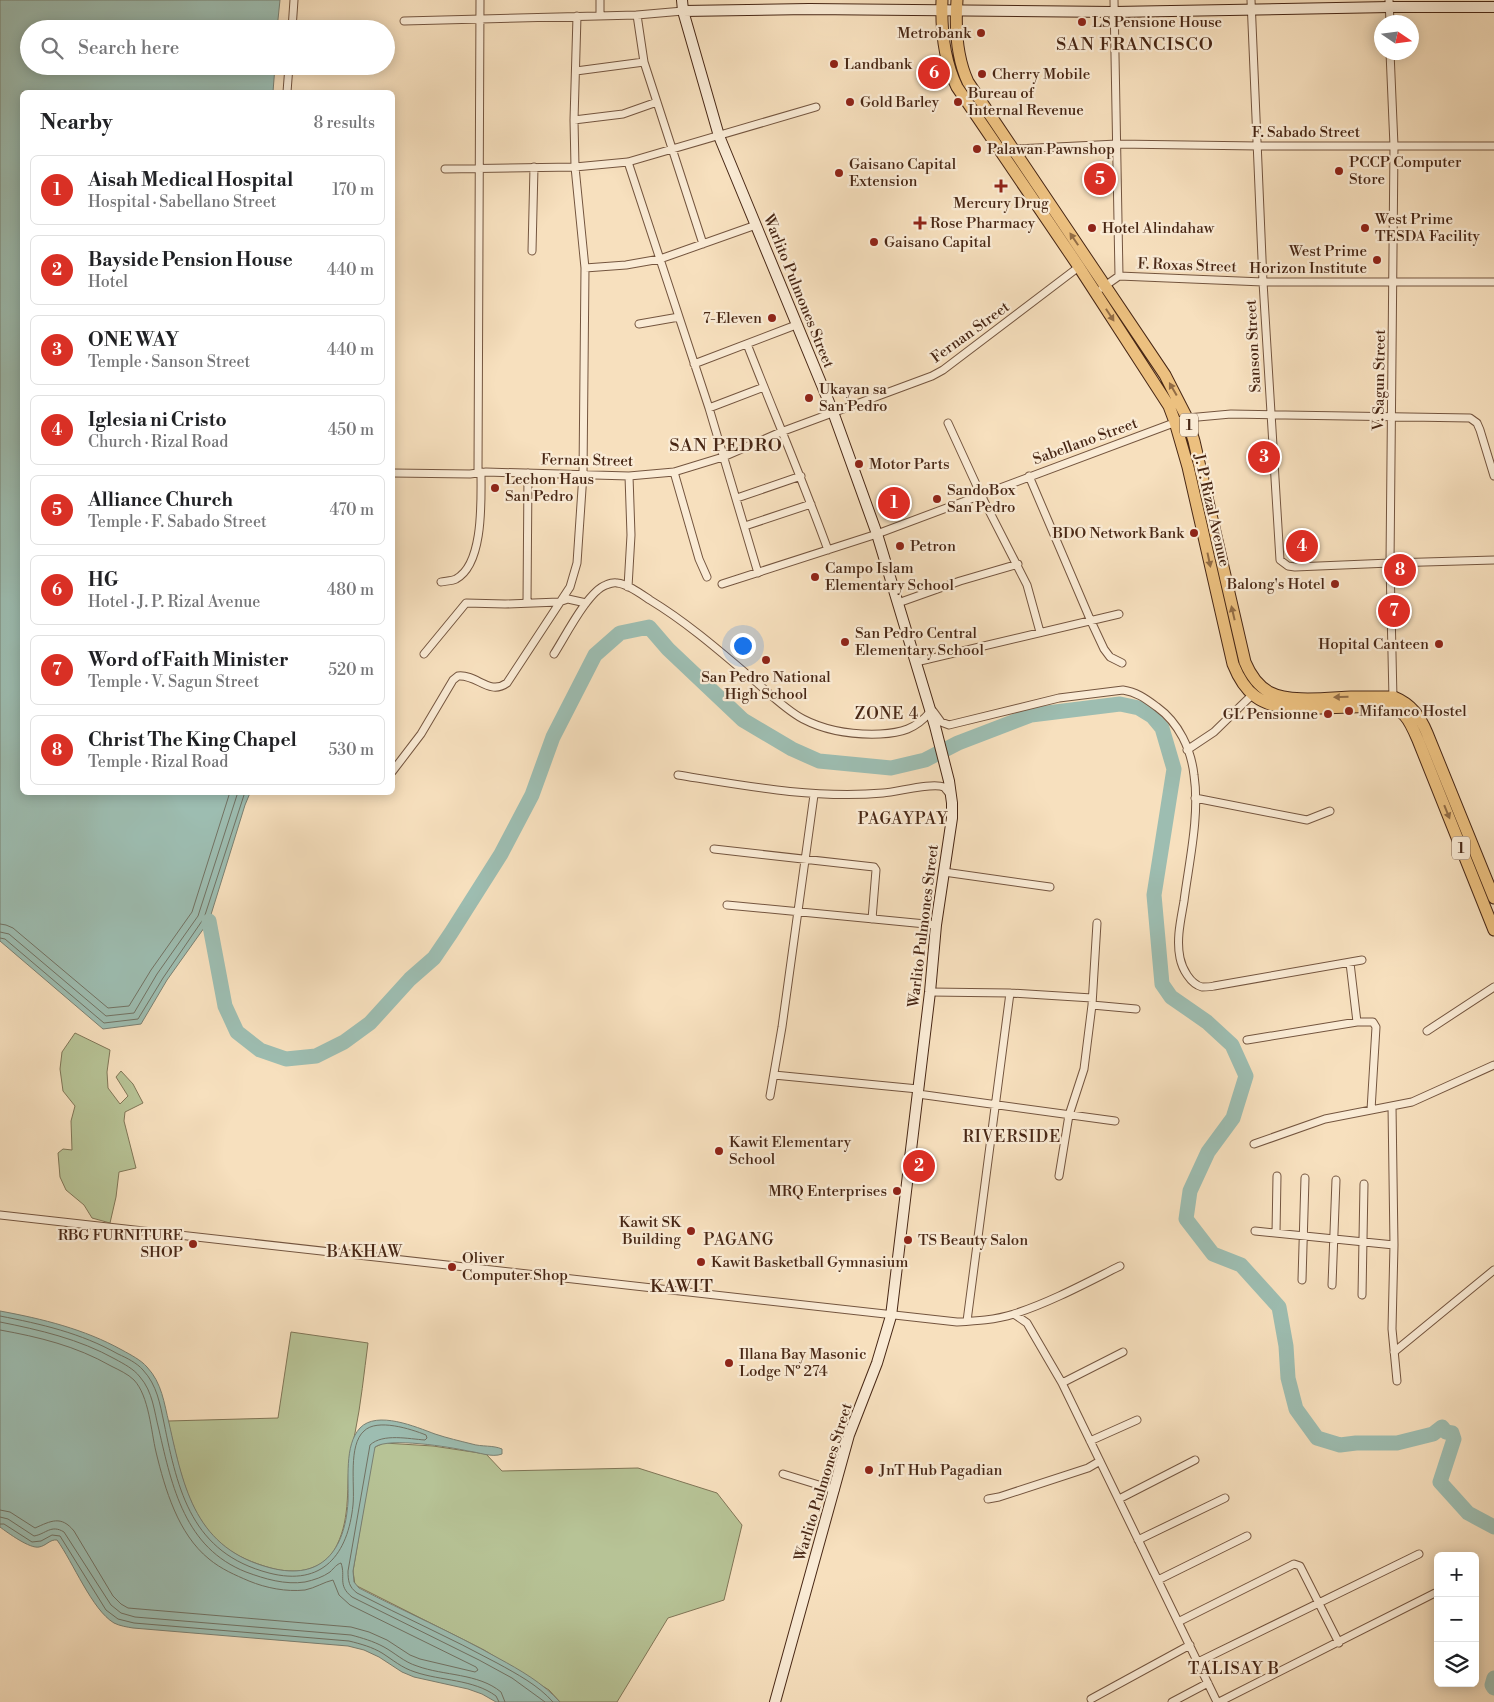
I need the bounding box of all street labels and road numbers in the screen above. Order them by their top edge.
street label: F. Sabado Street [1252,123,1361,142]
street label: Warlito Pulmones Street [759,211,838,371]
street label: F. Roxas Street [1137,254,1238,277]
street label: Fernan Street [927,297,1014,367]
street label: Sanson Street [1242,298,1265,393]
street label: V. Sagun Street [1369,329,1390,432]
street label: Sabellano Street [1030,413,1141,469]
road number: 1 [1180,414,1198,436]
street label: Fernan Street [541,450,634,471]
street label: J. P. Rizal Avenue [1189,451,1234,568]
road number: 1 [1452,836,1470,860]
street label: Warlito Pulmones Street [904,843,943,1010]
street label: Warlito Pulmones Street [790,1400,857,1564]

